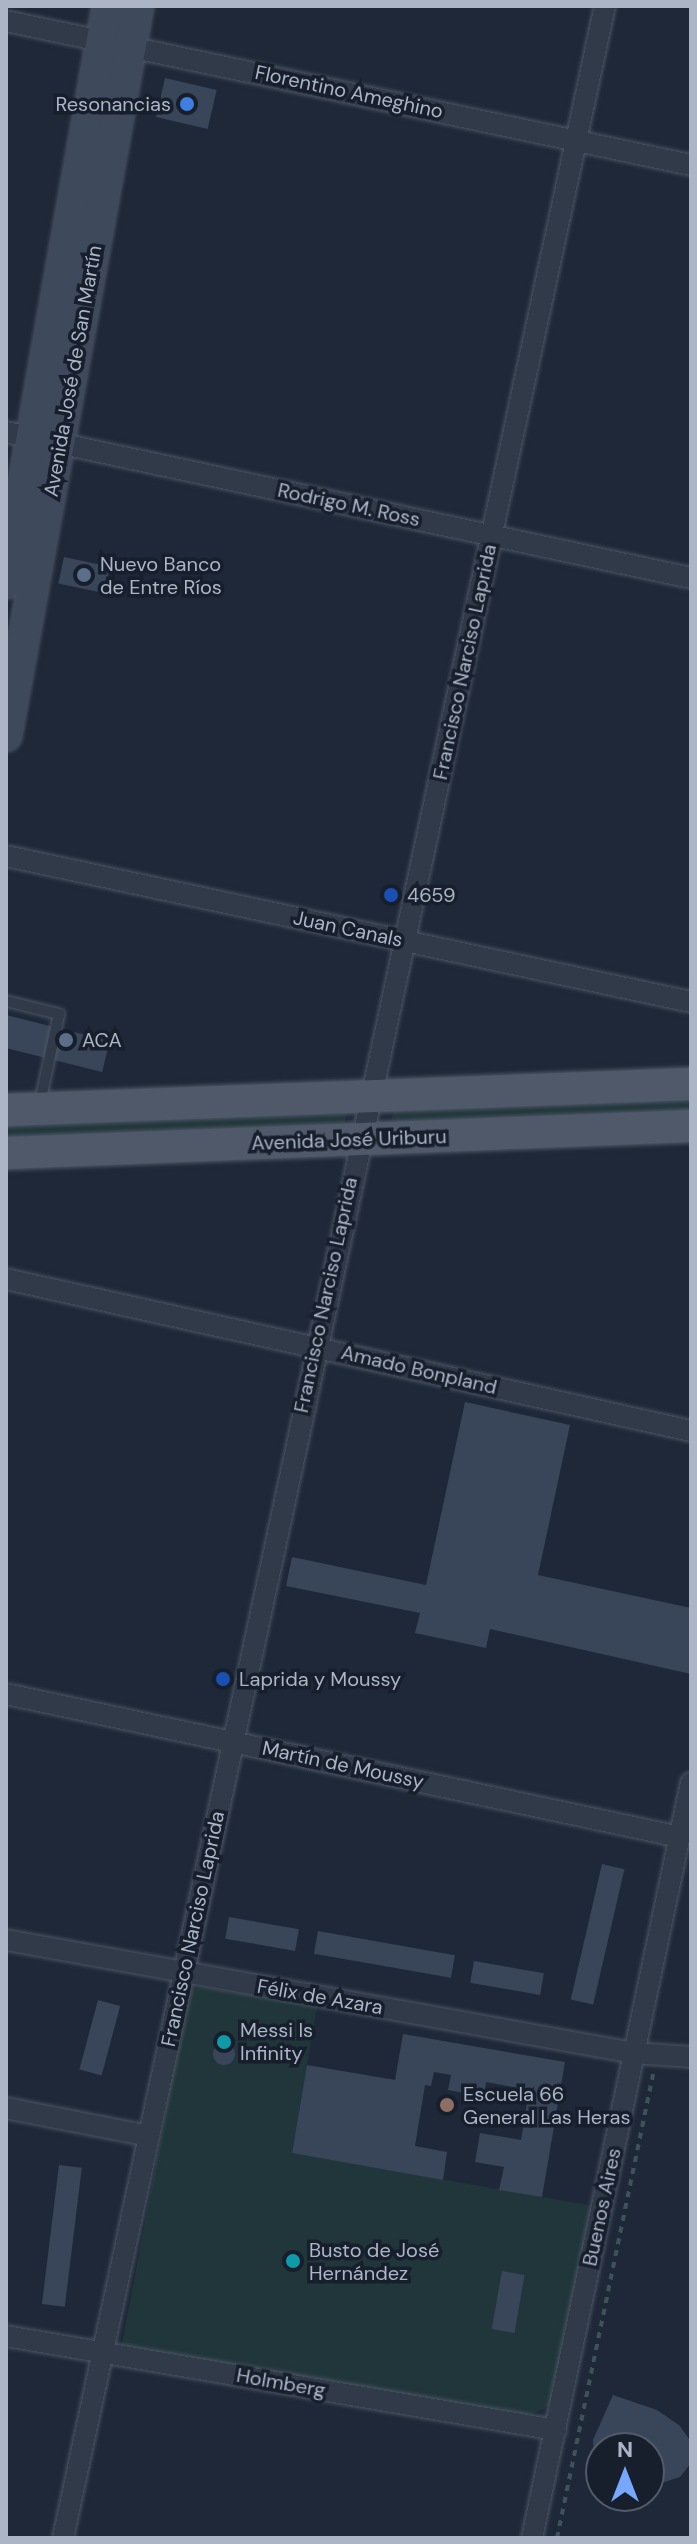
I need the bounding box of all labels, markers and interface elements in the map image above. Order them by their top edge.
street label: Florentino Ameghino [253,60,445,124]
place label: Resonancias [55,92,171,116]
marker: Resonancias [178,95,196,113]
street label: Avenida José de San Martín [39,244,107,498]
street label: Rodrigo M. Ross [276,478,422,532]
street label: Francisco Narciso Laprida [428,542,502,782]
place label: Nuevo Banco de Entre Ríos [100,552,222,599]
marker: Nuevo Banco de Entre Ríos [75,566,93,584]
place label: 4659 [407,883,455,907]
marker: 4659 [382,886,400,904]
street label: Juan Canals [291,906,405,952]
place label: ACA [82,1028,122,1052]
marker: ACA [57,1031,75,1049]
street label: Avenida José Uriburu [251,1125,447,1155]
street label: Francisco Narciso Laprida [289,1175,363,1415]
street label: Amado Bonpland [339,1340,499,1400]
place label: Laprida y Moussy [239,1667,401,1691]
marker: Laprida y Moussy [214,1670,232,1688]
street label: Martín de Moussy [260,1736,426,1794]
street label: Francisco Narciso Laprida [156,1809,230,2049]
street label: Félix de Azara [255,1974,385,2020]
place label: Messi Is Infinity [240,2018,313,2065]
marker: Messi Is Infinity [215,2033,233,2051]
place label: Escuela 66 General Las Heras [463,2082,630,2129]
marker: Escuela 66 General Las Heras [438,2096,456,2114]
street label: Buenos Aires [578,2146,626,2268]
place label: Busto de José Hernández [309,2238,439,2285]
marker: Busto de José Hernández [284,2252,302,2270]
street label: Holmberg [235,2363,327,2403]
north arrow [585,2432,665,2512]
text: N [617,2435,633,2464]

